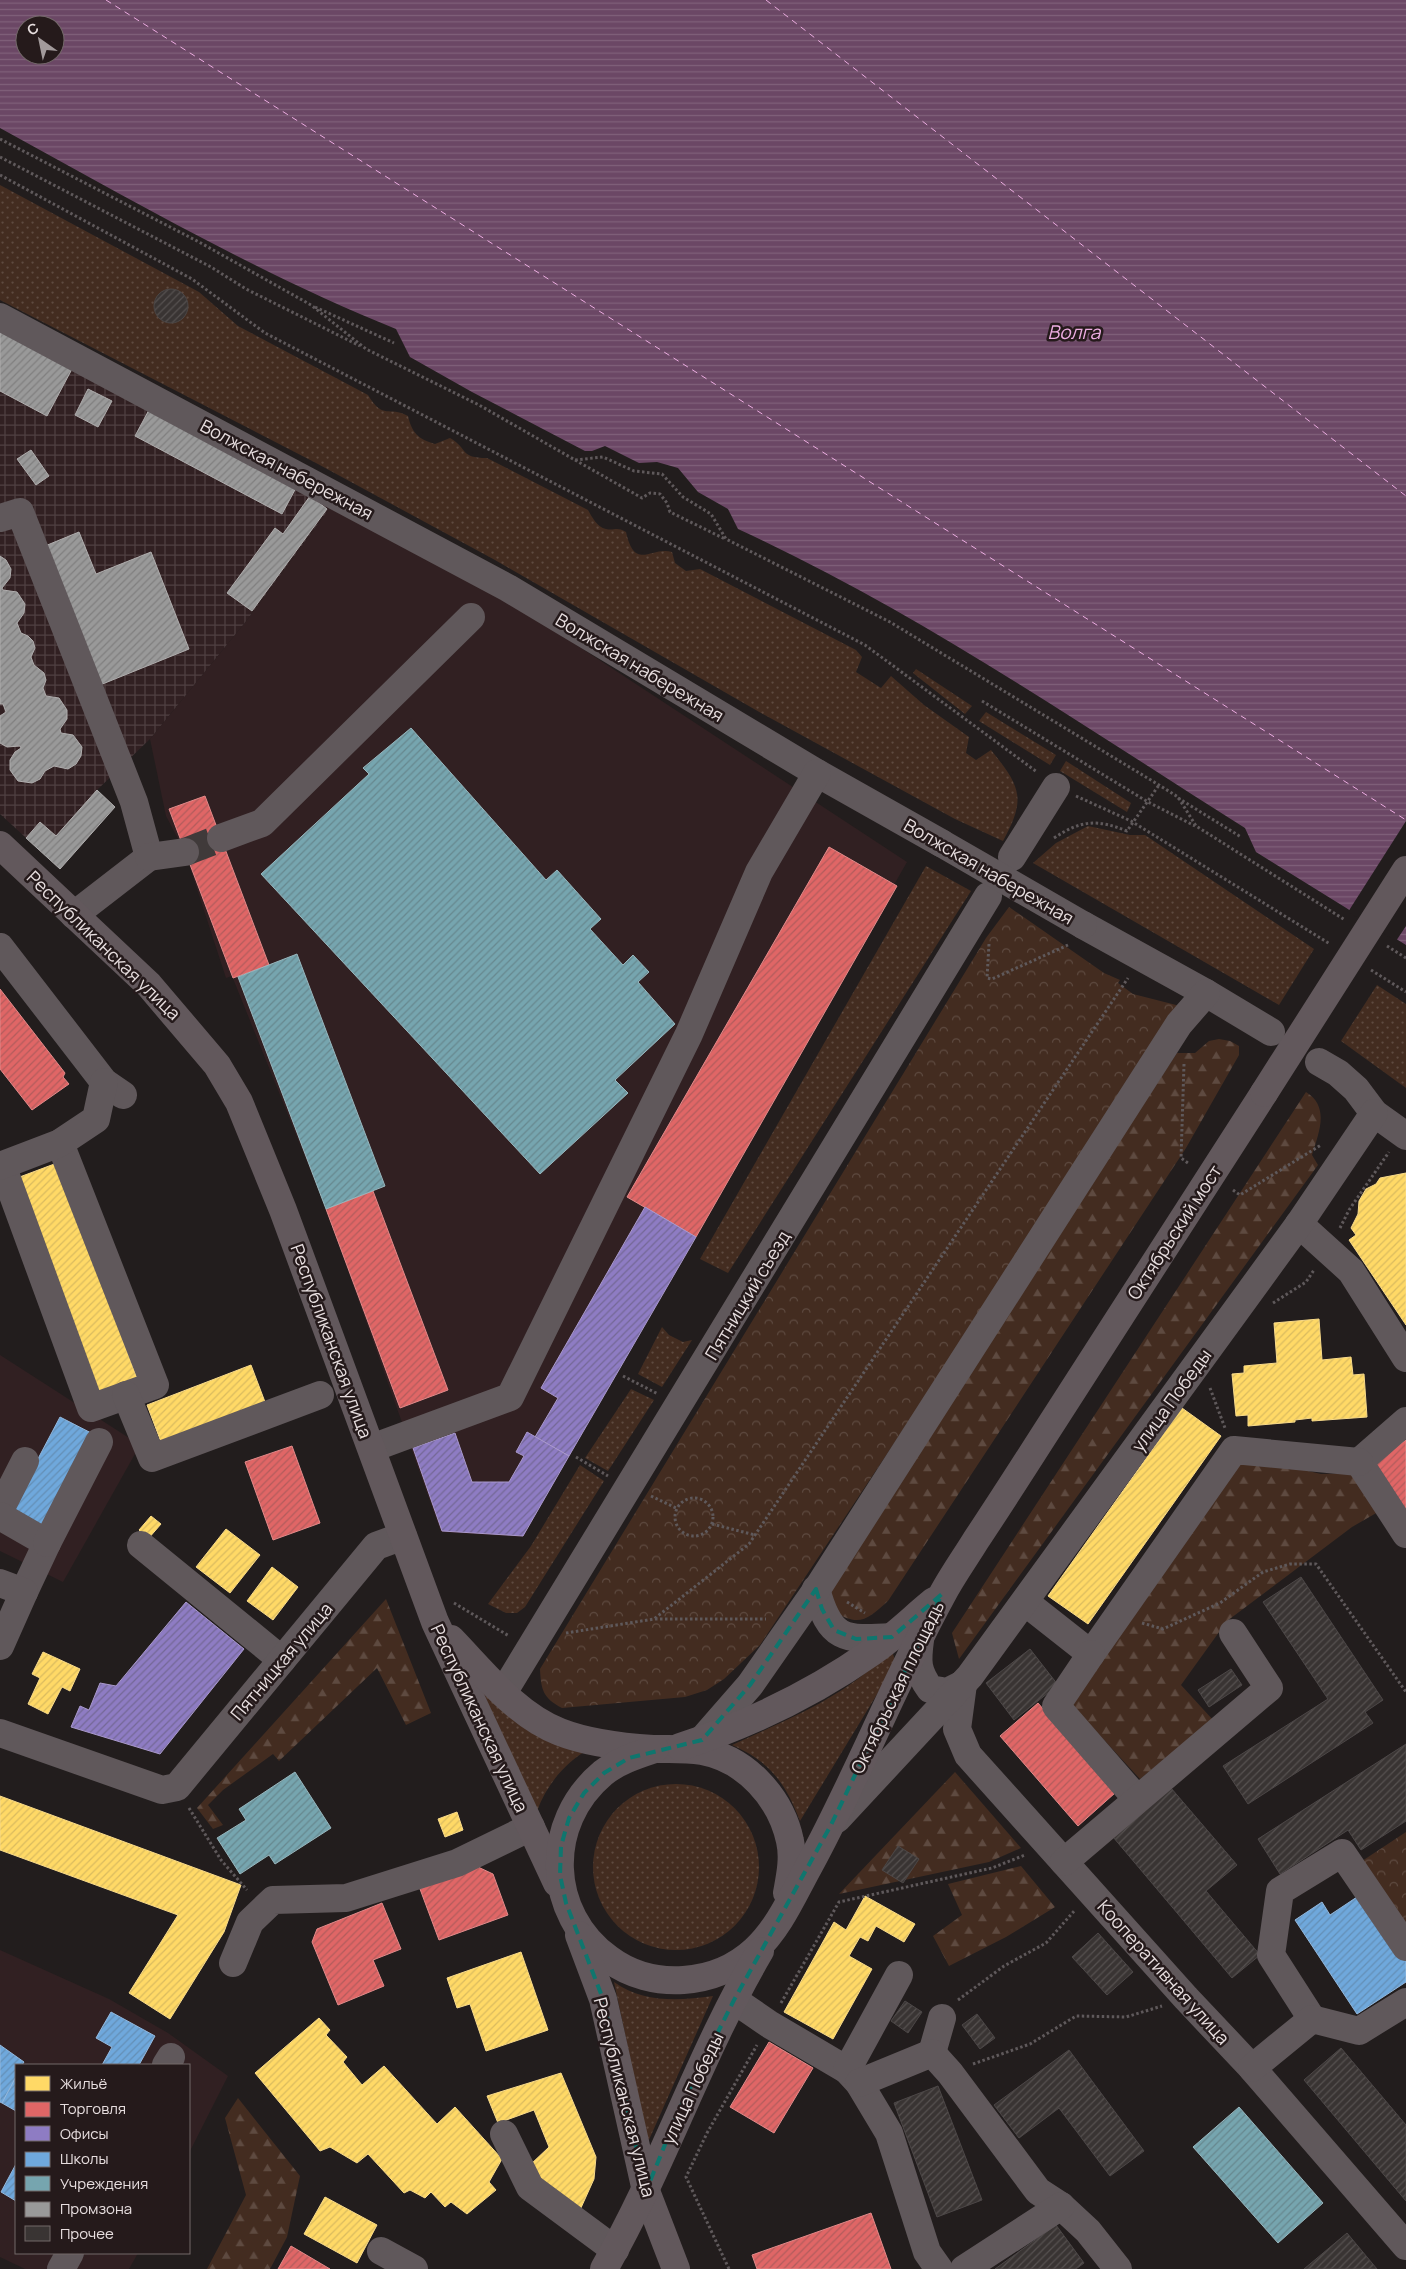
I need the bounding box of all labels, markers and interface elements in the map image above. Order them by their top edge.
north arrow [15,15,65,65]
text: С [23,18,42,39]
water label: Волга [1048,319,1102,345]
street label: Волжская набережная [196,413,378,525]
street label: Волжская набережная [551,607,729,727]
street label: Волжская набережная [900,813,1078,929]
street label: Республиканская улица [22,865,186,1025]
street label: Октябрьский мост [1121,1160,1227,1304]
street label: Пятницкий съезд [699,1226,795,1364]
street label: Республиканская улица [286,1241,378,1441]
street label: улица Победы [1126,1344,1216,1456]
street label: Пятницкая улица [225,1597,337,1725]
street label: Октябрьская площадь [845,1597,949,1777]
street label: Республиканская улица [426,1620,534,1816]
street label: Кооперативная улица [1093,1895,1235,2049]
street label: Республиканская улица [589,1995,661,2199]
street label: улица Победы [655,2028,729,2148]
legend [15,2064,190,2254]
text: Жильё [60,2073,108,2094]
text: Торговля [60,2098,126,2119]
text: Офисы [60,2123,109,2144]
text: Школы [60,2148,108,2169]
text: Учреждения [60,2173,148,2194]
text: Промзона [60,2198,132,2219]
text: Прочее [60,2223,114,2244]

